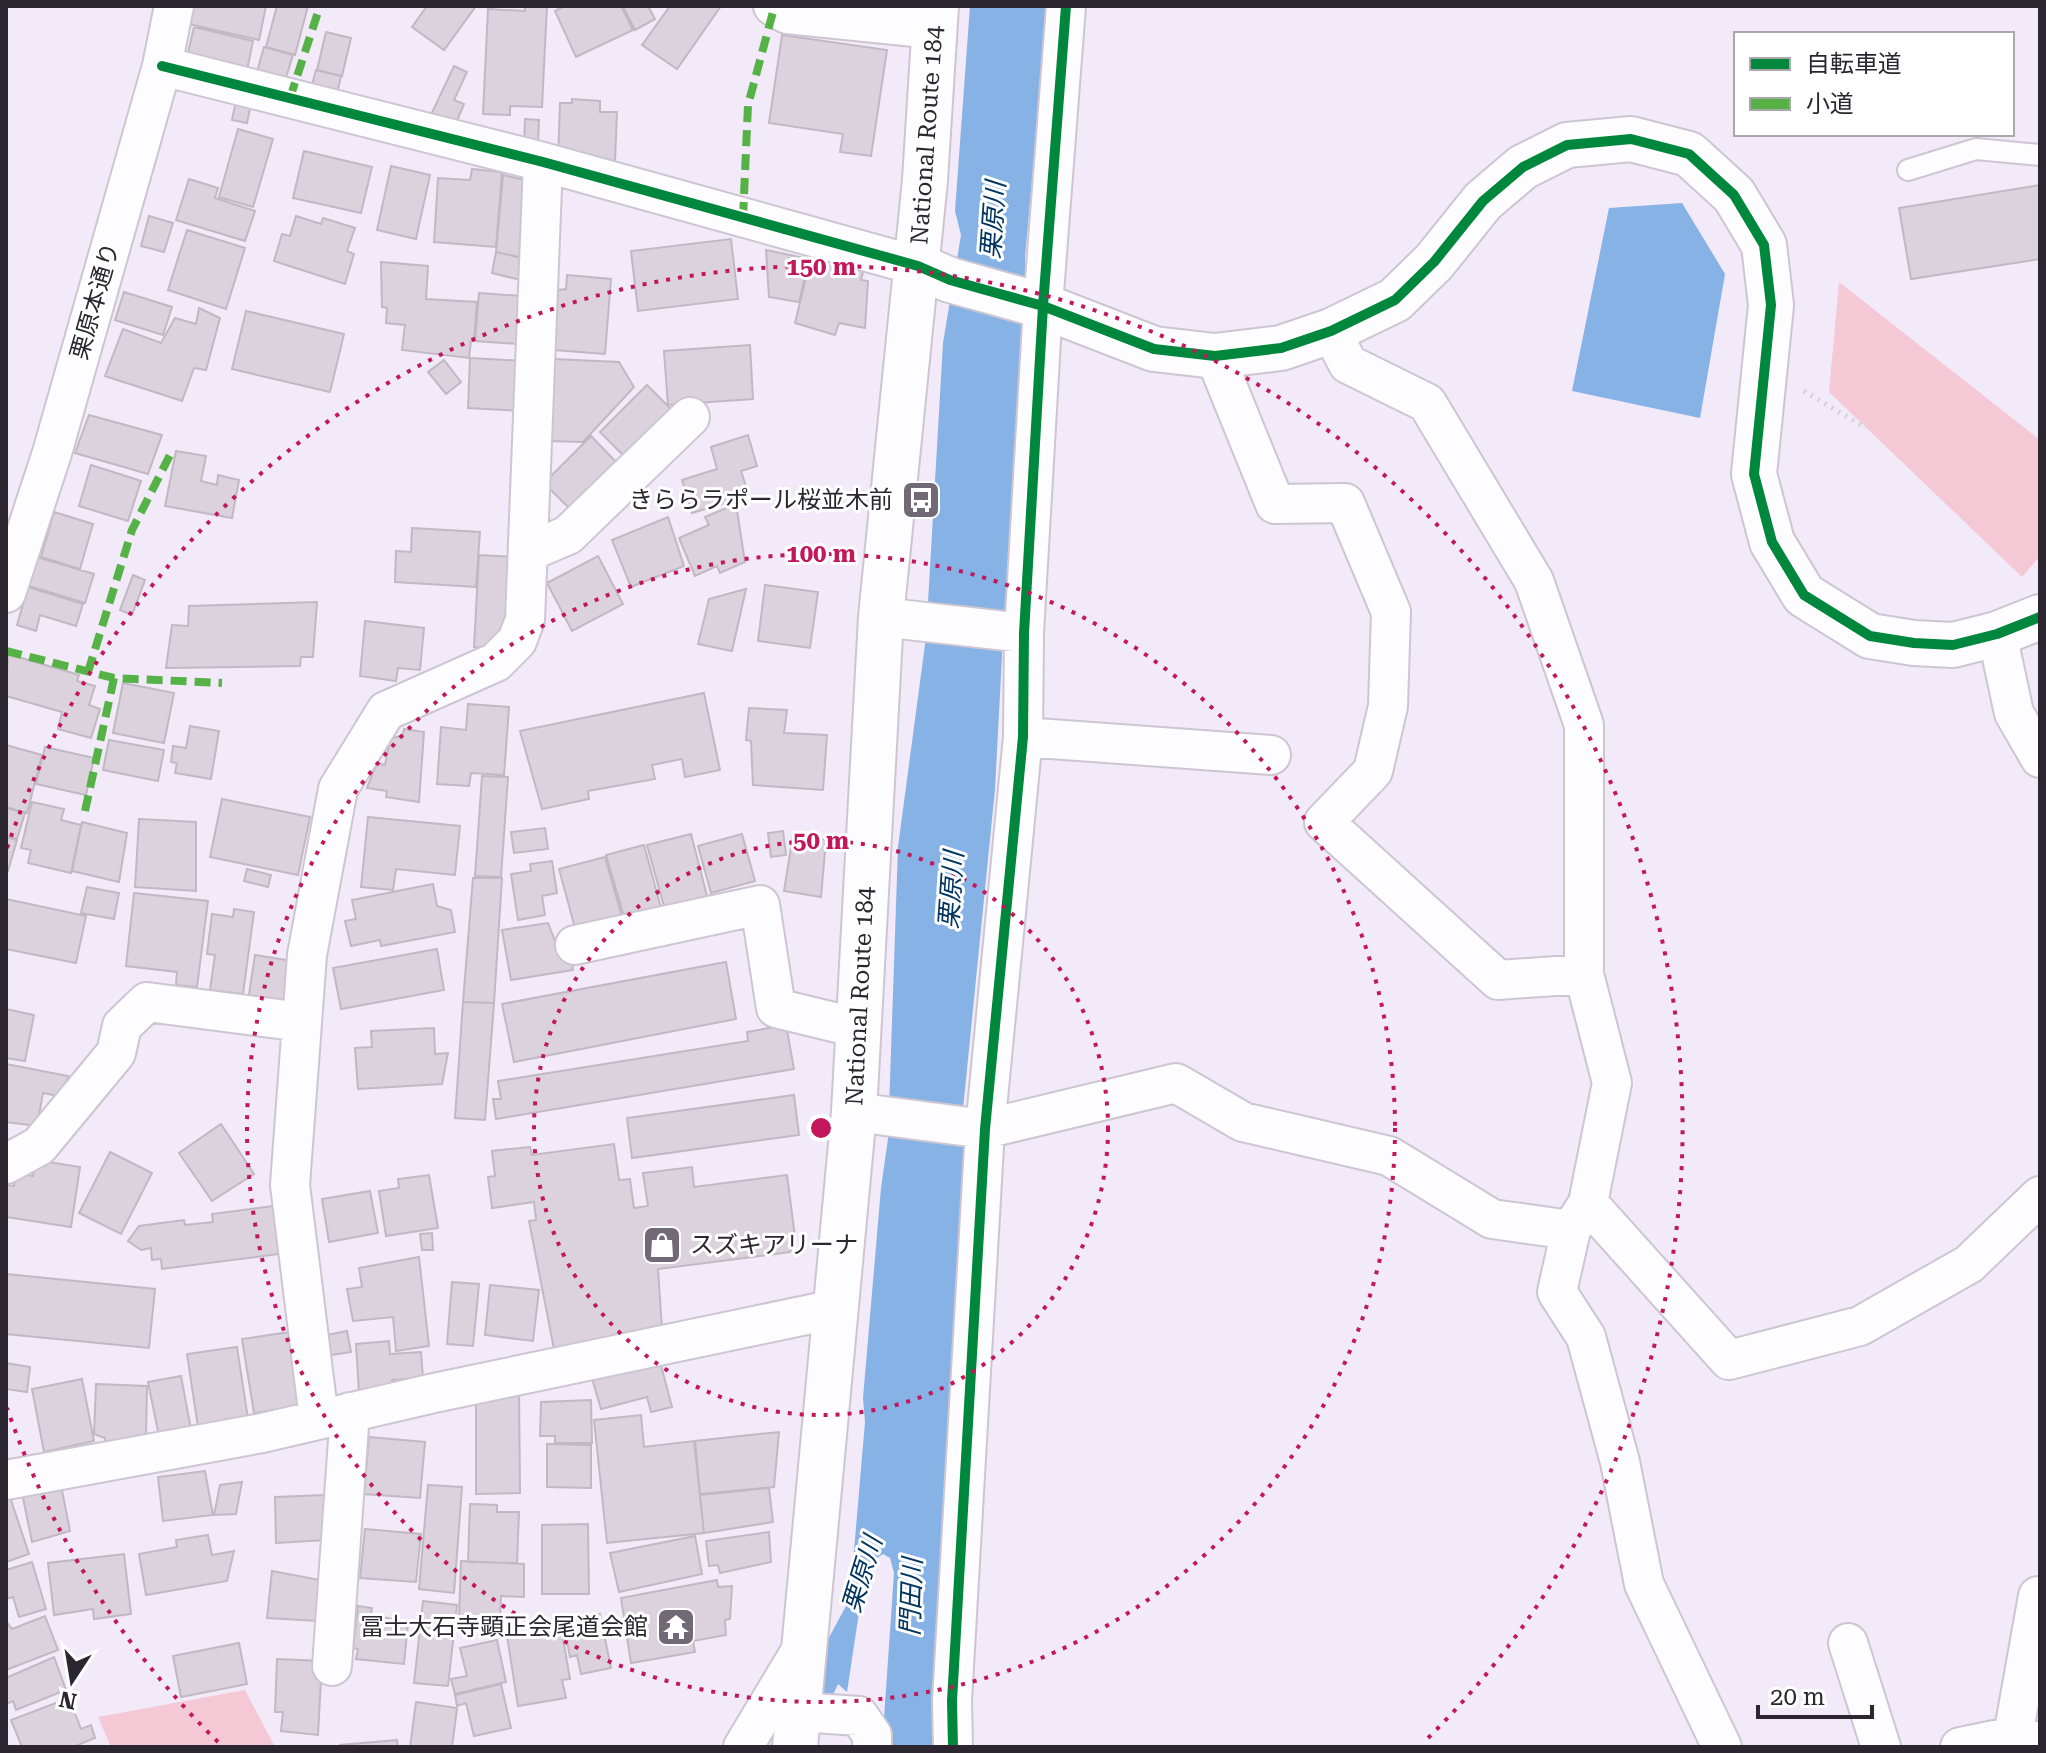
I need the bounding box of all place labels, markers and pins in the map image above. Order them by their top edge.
bus stop icon: きららラポール桜並木前 [900,479,942,521]
place label: きららラポール桜並木前 [629,486,893,514]
centre of rings [807,1114,835,1142]
shop icon: スズキアリーナ [641,1224,683,1266]
place label: スズキアリーナ [690,1231,858,1259]
temple icon: 冨士大石寺顕正会尾道会館 [655,1606,697,1648]
place label: 冨士大石寺顕正会尾道会館 [360,1613,648,1641]

